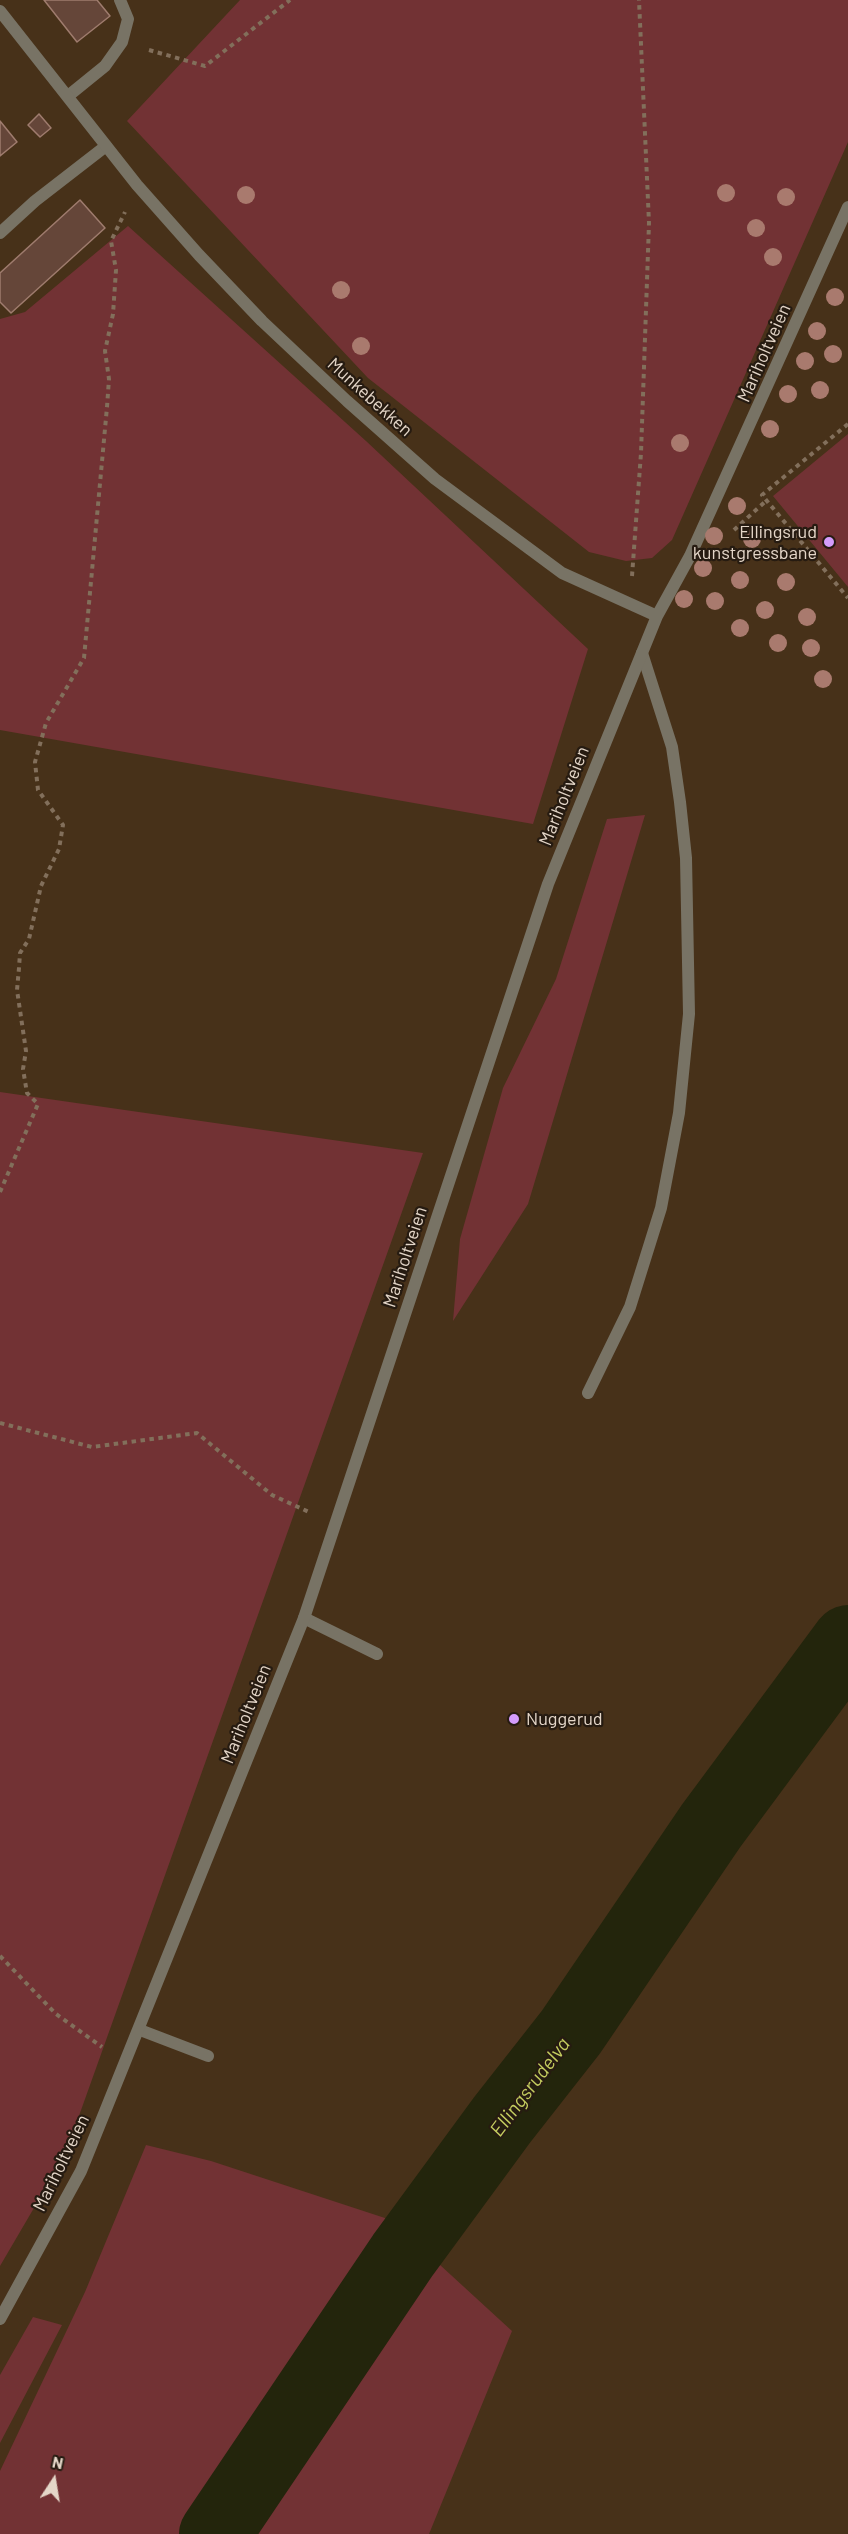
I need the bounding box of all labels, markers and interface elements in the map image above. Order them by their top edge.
street label: Mariholtveien [733,301,795,405]
street label: Munkebekken [323,353,417,441]
place label: Ellingsrud kunstgressbane [693,521,817,564]
marker: Ellingsrud kunstgressbane [822,535,836,549]
street label: Mariholtveien [534,743,594,849]
street label: Mariholtveien [379,1204,431,1310]
street label: Mariholtveien [216,1661,276,1767]
place label: Nuggerud [526,1708,603,1730]
marker: Nuggerud [507,1712,521,1726]
water label: Ellingsrudelva [485,2033,575,2141]
street label: Mariholtveien [28,2111,94,2215]
north arrow [24,2450,84,2510]
text: N [51,2452,65,2472]

